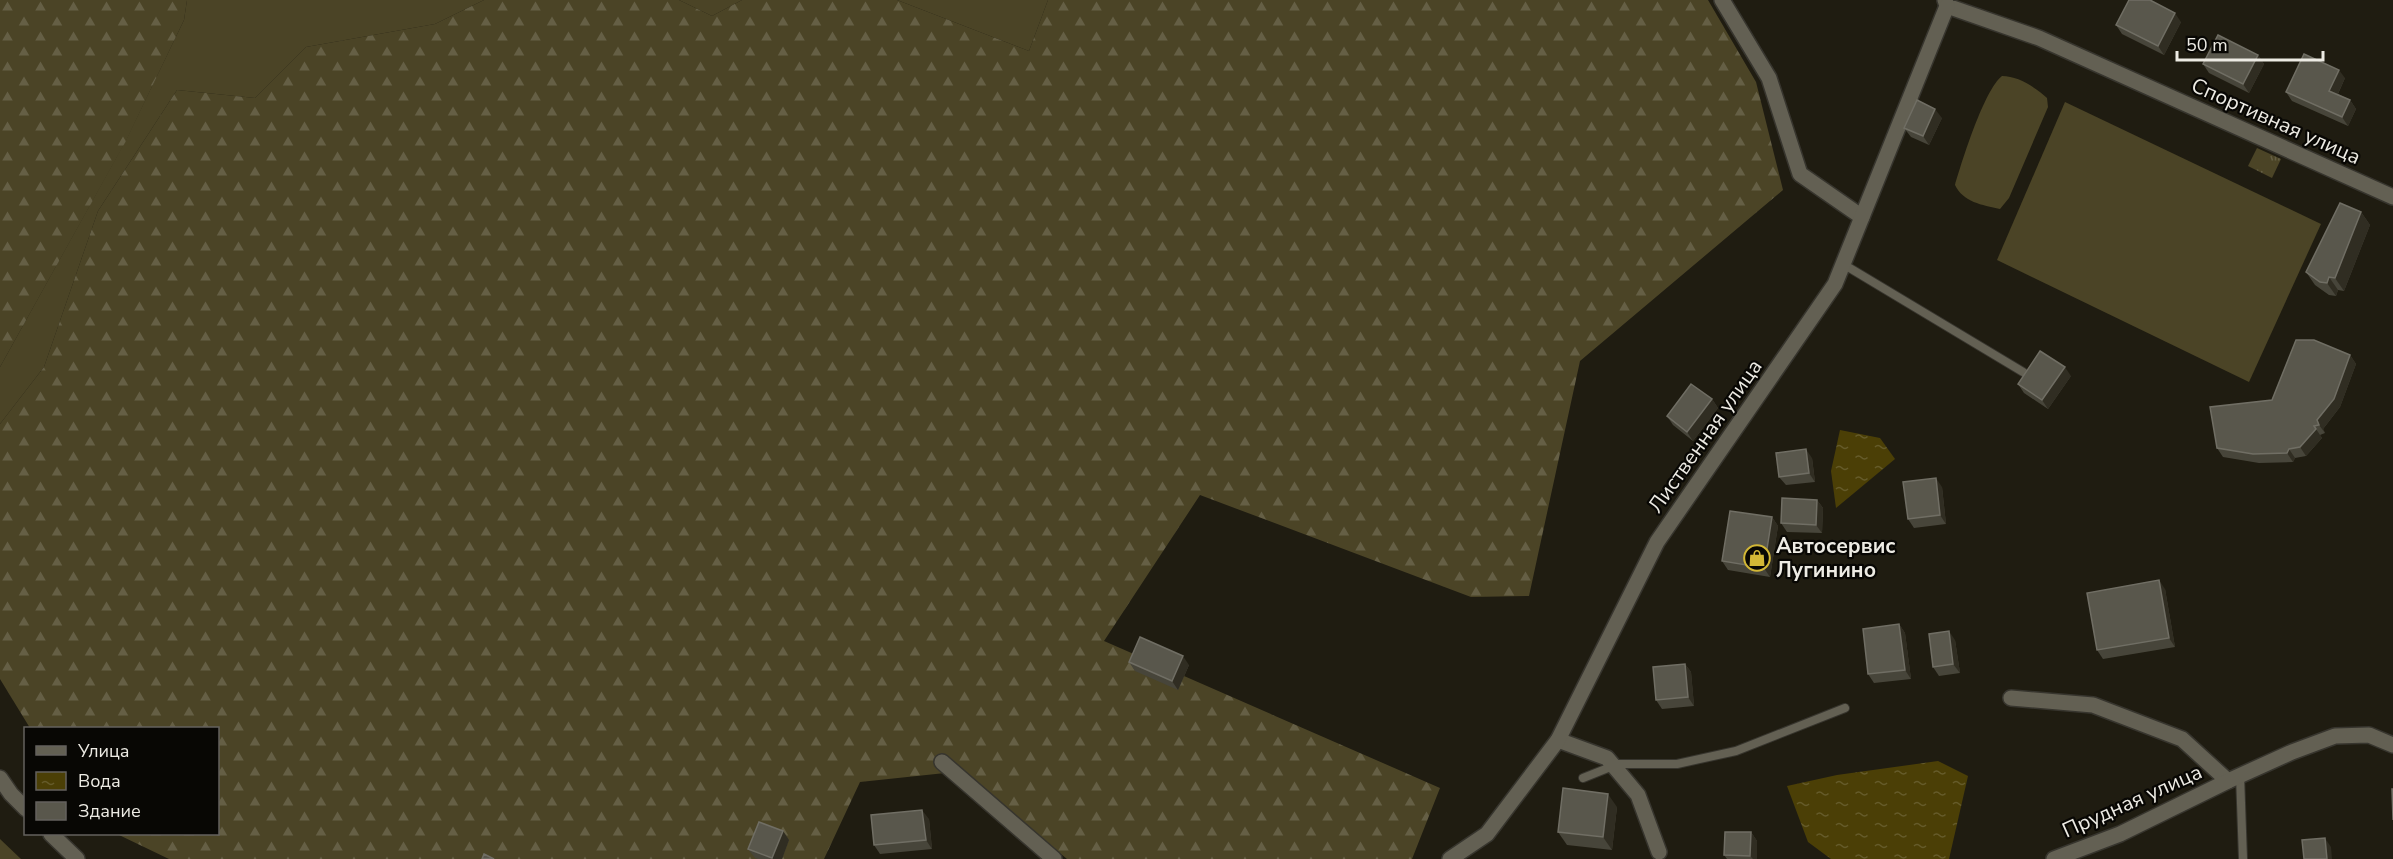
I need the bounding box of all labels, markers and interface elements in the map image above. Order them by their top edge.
scale bar [2177,24,2322,62]
text: 50 m [2186,33,2228,57]
street label: Спортивная улица [2187,71,2365,171]
street label: Лиственная улица [1642,354,1768,518]
place label: Автосервис Лугинино [1776,532,1896,584]
shop icon: Автосервис Лугинино [1742,543,1772,573]
legend [24,727,219,835]
text: Улица [77,739,129,763]
street label: Прудная улица [2058,758,2206,844]
text: Вода [78,769,121,793]
text: Здание [78,799,141,823]

